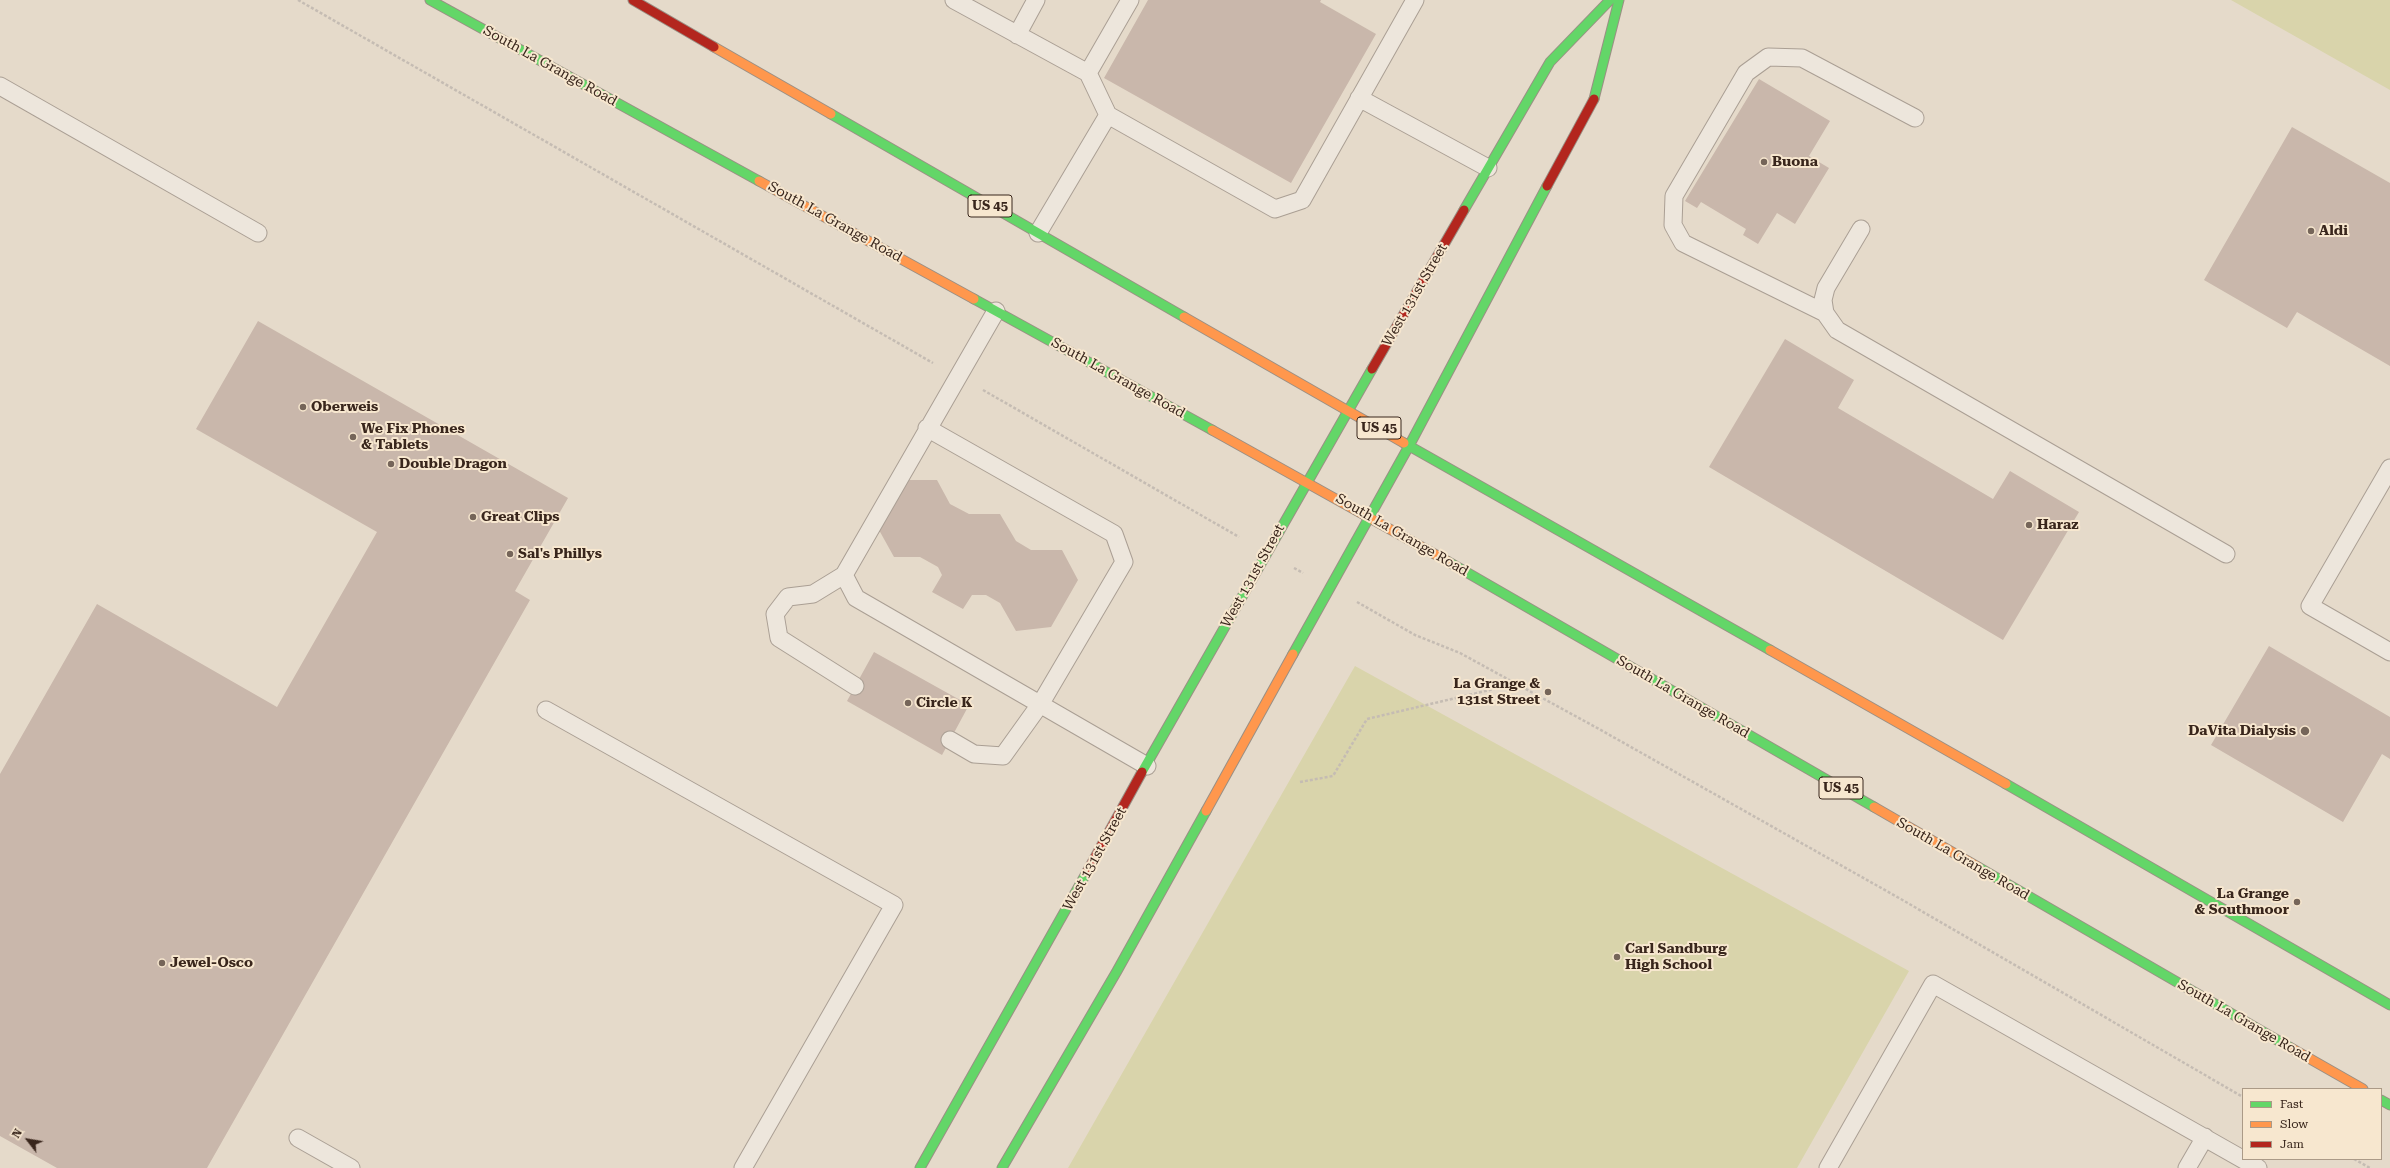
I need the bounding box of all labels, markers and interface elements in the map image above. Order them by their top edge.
street label: South La Grange Road [480,22,620,110]
place label: Buona [1772,154,1818,170]
marker: Buona [1759,157,1769,167]
street label: South La Grange Road [765,178,905,266]
road number: US 45 [968,195,1012,217]
place label: Aldi [2319,223,2348,239]
marker: Aldi [2306,226,2316,236]
street label: West 131st Street [1379,241,1451,349]
street label: South La Grange Road [1048,334,1188,422]
place label: Oberweis [311,399,378,415]
marker: Oberweis [298,402,308,412]
road number: US 45 [1357,417,1401,439]
place label: We Fix Phones & Tablets [361,421,465,454]
marker: We Fix Phones & Tablets [348,432,358,442]
place label: Double Dragon [399,456,507,472]
marker: Double Dragon [386,459,396,469]
street label: South La Grange Road [1333,490,1471,580]
place label: Great Clips [481,509,560,525]
marker: Great Clips [468,512,478,522]
place label: Haraz [2037,517,2078,533]
marker: Haraz [2024,520,2034,530]
street label: West 131st Street [1218,521,1288,631]
place label: Sal's Phillys [518,546,602,562]
marker: Sal's Phillys [505,549,515,559]
street label: South La Grange Road [1614,652,1752,742]
place label: La Grange & 131st Street [1453,676,1540,708]
marker: La Grange & 131st Street [1543,687,1553,697]
place label: Circle K [916,695,972,711]
marker: Circle K [903,698,913,708]
place label: DaVita Dialysis [2188,723,2296,739]
marker: DaVita Dialysis [2299,725,2311,737]
road number: US 45 [1819,777,1863,799]
street label: West 131st Street [1060,804,1130,914]
street label: South La Grange Road [1894,814,2032,904]
place label: La Grange & Southmoor [2194,886,2289,918]
marker: La Grange & Southmoor [2292,897,2302,907]
place label: Carl Sandburg High School [1625,941,1727,974]
marker: Carl Sandburg High School [1612,952,1622,962]
place label: Jewel-Osco [170,955,253,971]
marker: Jewel-Osco [157,958,167,968]
street label: South La Grange Road [2175,976,2313,1066]
legend [2242,1088,2382,1160]
text: Fast [2280,1097,2303,1111]
text: Slow [2280,1117,2308,1131]
north arrow [8,1120,48,1160]
text: N [10,1127,25,1141]
text: Jam [2280,1137,2304,1151]

